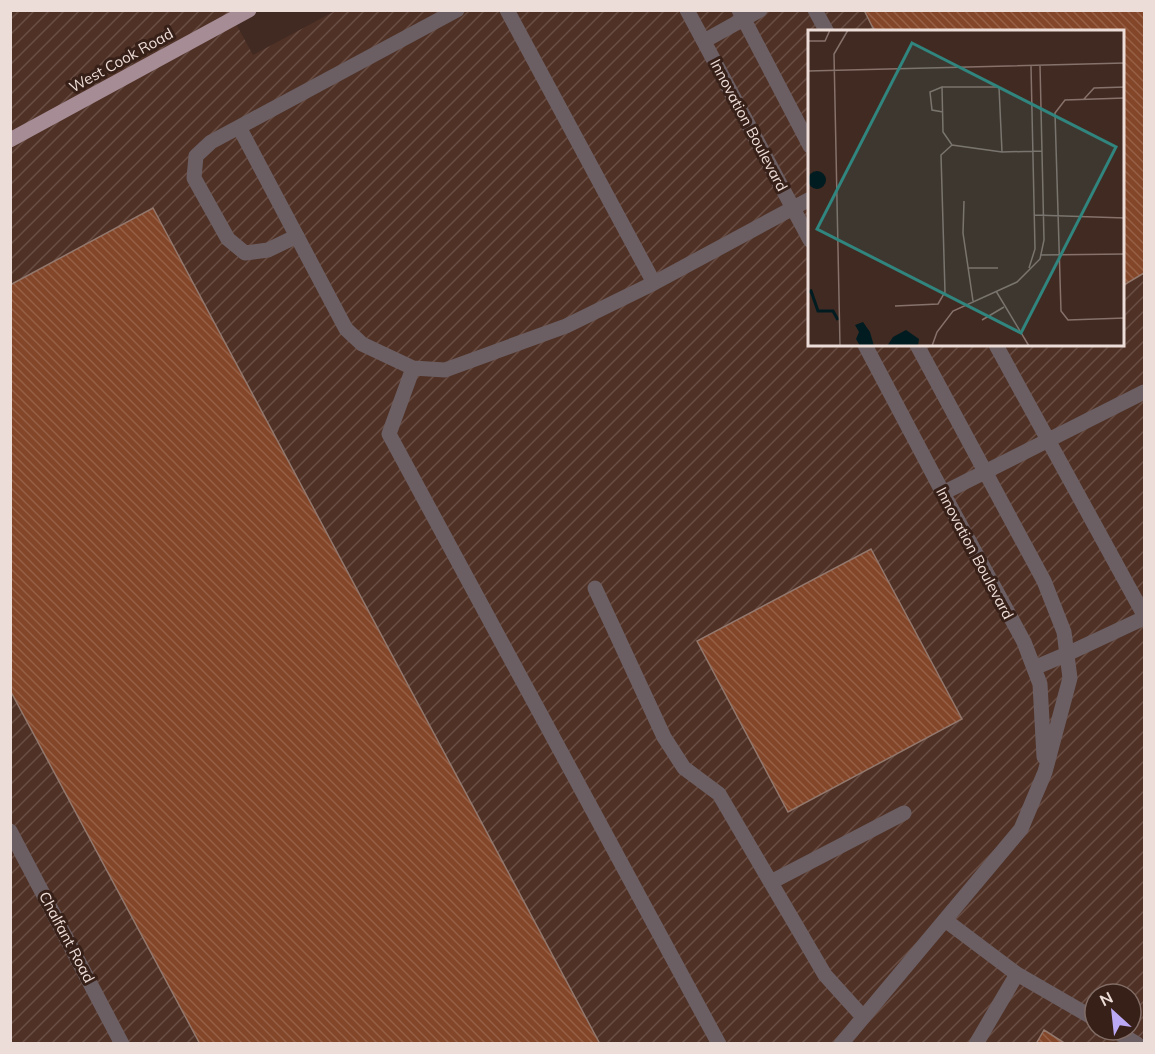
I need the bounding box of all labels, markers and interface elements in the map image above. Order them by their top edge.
street label: West Cook Road [66,24,176,96]
inset map [808,30,1125,346]
street label: Innovation Boulevard [706,56,792,194]
street label: Innovation Boulevard [932,484,1018,622]
street label: Chalfant Road [35,888,99,986]
north arrow [1083,982,1143,1042]
text: N [1096,987,1116,1010]

